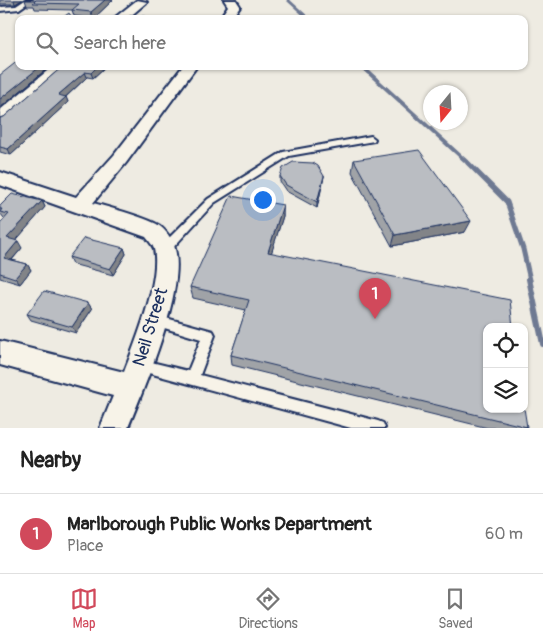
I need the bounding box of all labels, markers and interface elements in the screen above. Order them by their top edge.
search box [15,15,528,70]
icon: search [33,29,61,57]
text: Search here [73,31,166,55]
north arrow [423,85,468,130]
your location [250,187,276,213]
pin: 1 [359,278,391,319]
street label: Neil Street [128,284,174,369]
map controls [483,323,528,413]
button: locate [483,323,528,368]
button: layers [483,368,528,413]
text: Nearby [20,447,81,474]
text: Marlborough Public Works Department [67,512,372,536]
text: 1 [33,524,39,544]
text: 60 m [485,524,523,544]
text: Place [67,536,103,556]
tab: Map [70,585,98,632]
tab: Directions [238,585,298,632]
tab: Saved [438,585,473,632]

